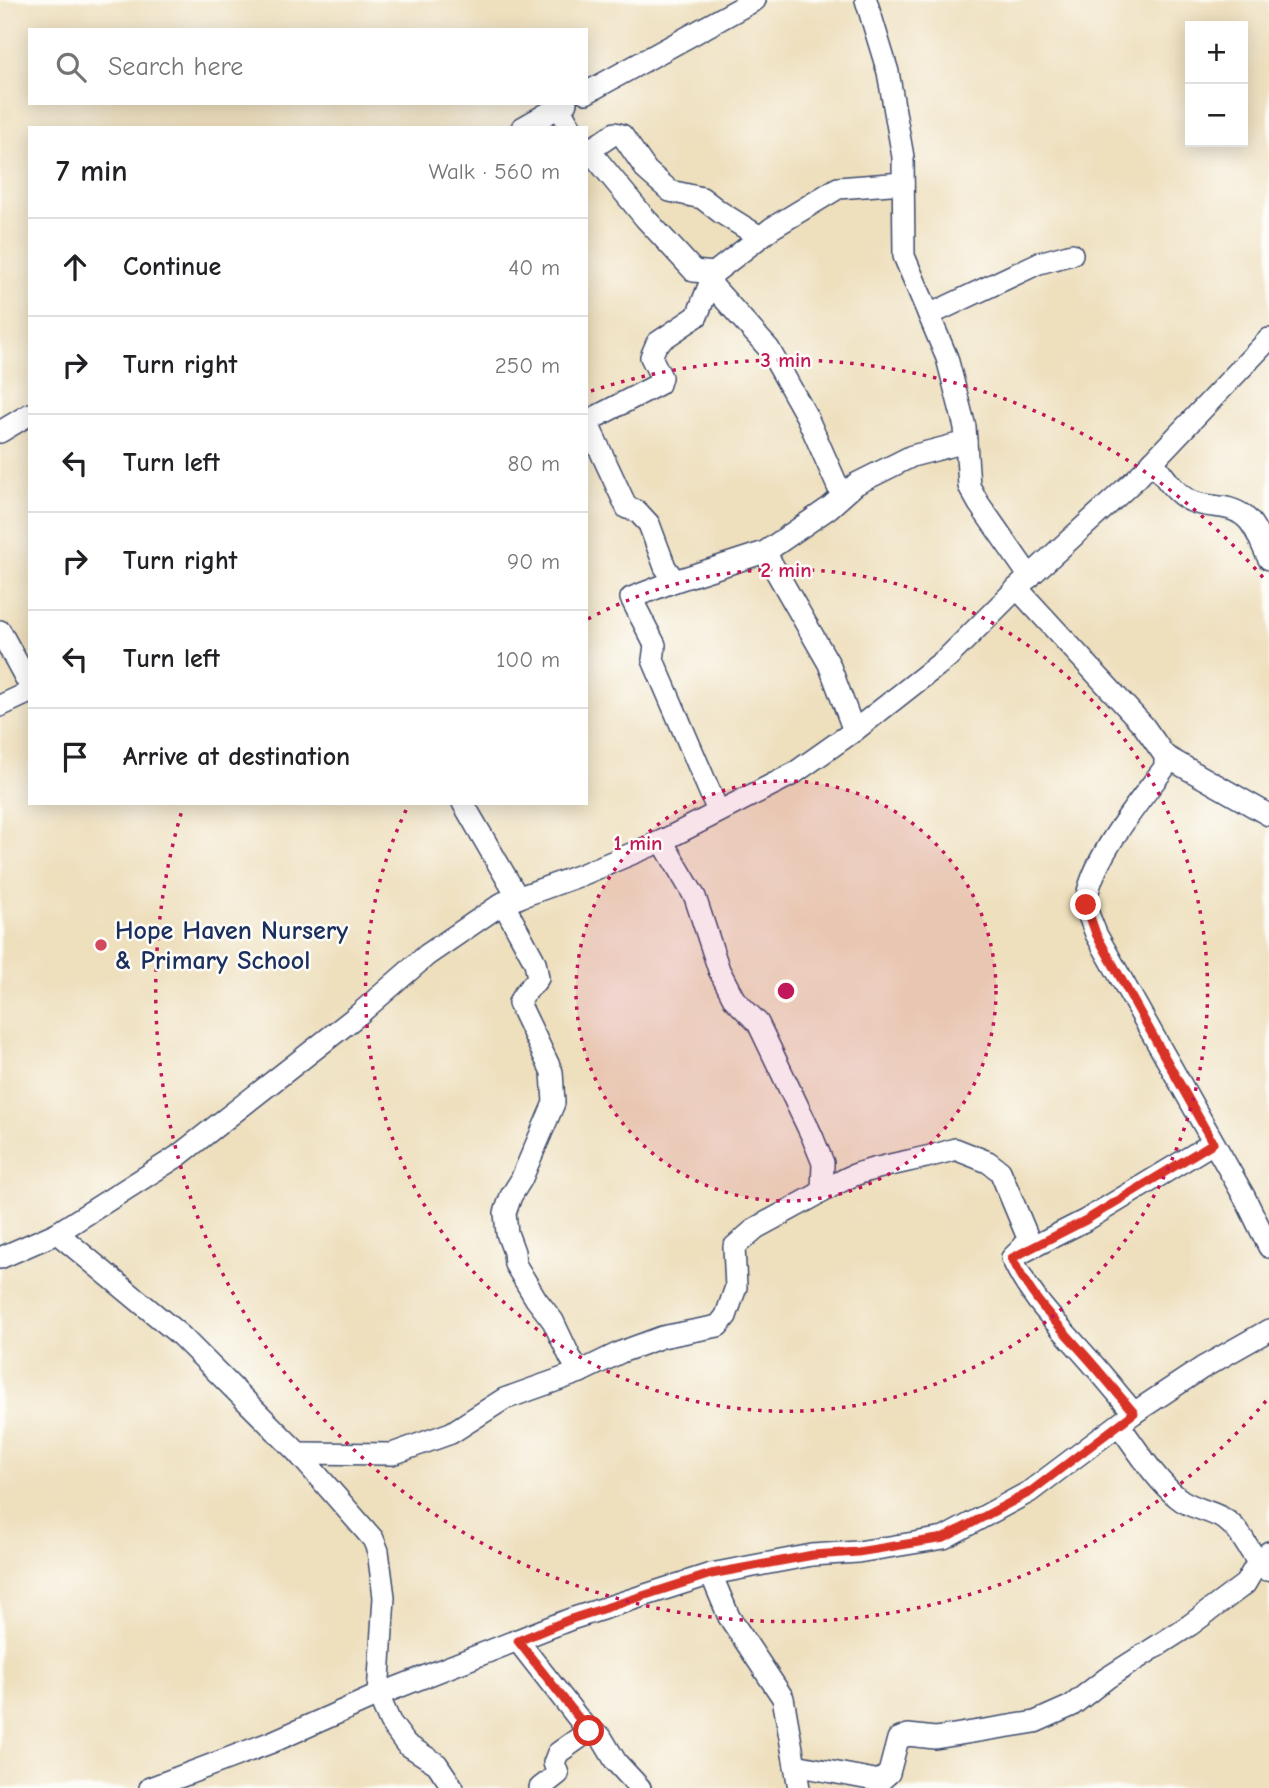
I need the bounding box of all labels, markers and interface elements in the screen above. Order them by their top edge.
map controls [1185,21,1248,147]
button: + [1185,21,1248,84]
search box [28,28,588,105]
icon: search [52,48,90,86]
text: Search here [108,52,243,82]
button: − [1185,84,1248,147]
text: 7 min [56,154,128,189]
text: Walk · 560 m [429,158,560,185]
icon: ahead [56,248,94,286]
text: Continue [123,252,221,282]
text: 40 m [508,254,560,281]
icon: right [56,346,94,384]
text: 3 min [760,348,812,372]
text: Turn right [123,350,237,380]
text: 250 m [495,352,560,379]
icon: left [56,444,94,482]
text: Turn left [123,448,220,478]
text: 80 m [507,450,560,477]
icon: right [56,542,94,580]
text: Turn right [123,546,237,576]
text: 90 m [507,548,560,575]
text: 2 min [760,558,812,582]
icon: left [56,640,94,678]
text: Turn left [123,644,220,674]
text: 100 m [496,646,560,673]
icon: arrive [56,738,94,776]
text: Arrive at destination [123,742,350,772]
text: 1 min [614,831,662,855]
route end [1070,889,1101,920]
place label: Hope Haven Nursery & Primary School [115,916,348,976]
marker: Hope Haven Nursery & Primary School [93,937,109,953]
centre of rings [774,979,798,1003]
route start [573,1715,604,1746]

